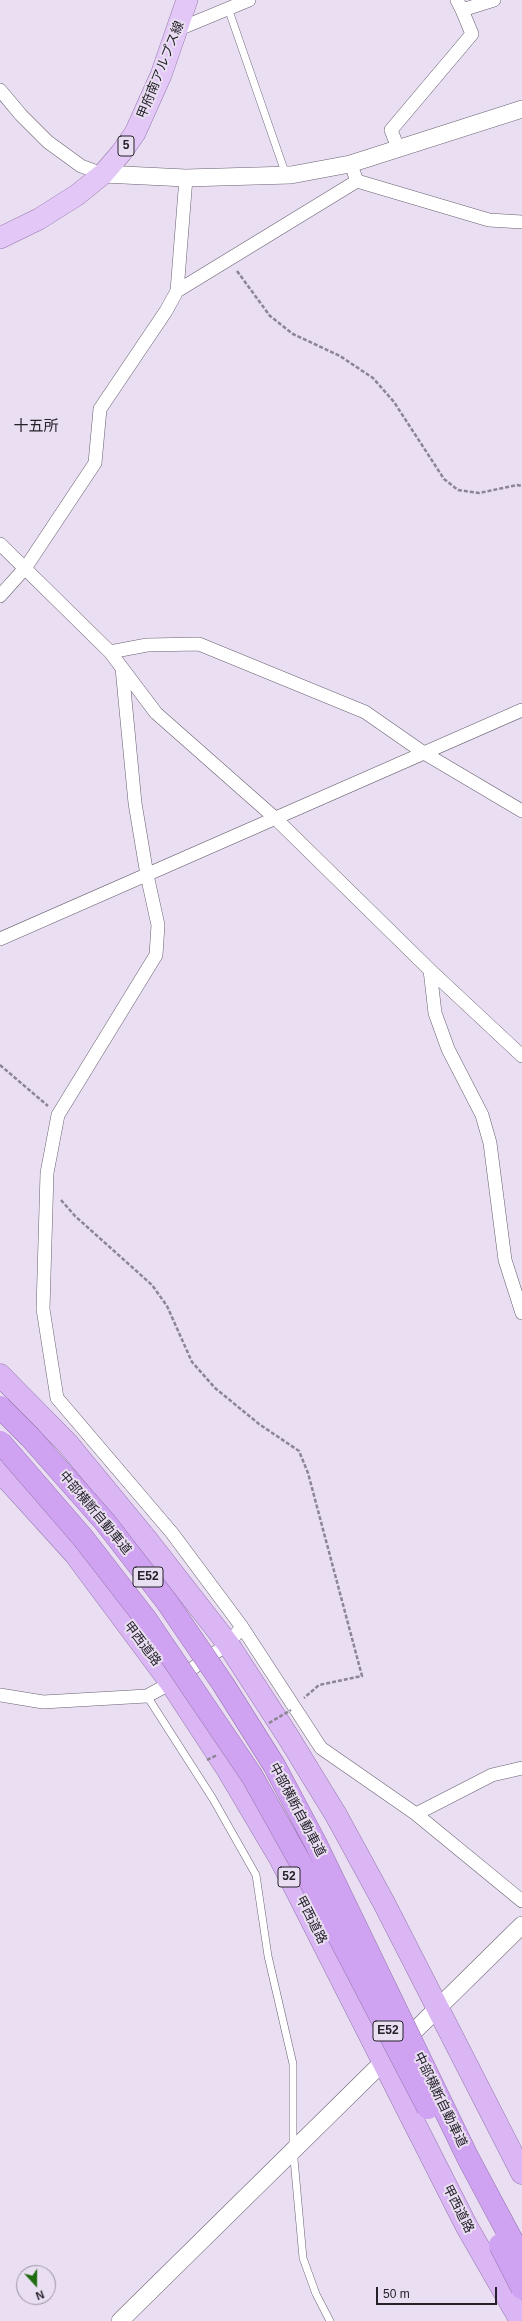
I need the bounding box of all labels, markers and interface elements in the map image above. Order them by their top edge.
street label: 甲府南アルプス線 [134,19,188,121]
road number: 5 [118,136,134,156]
district label: 十五所 [14,418,58,436]
street label: 中部横断自動車道 [56,1468,134,1558]
road number: E52 [133,1567,163,1587]
street label: 甲西道路 [120,1619,164,1669]
street label: 中部横断自動車道 [266,1760,328,1860]
road number: 52 [278,1867,300,1887]
street label: 甲西道路 [292,1893,330,1947]
road number: E52 [373,2021,403,2041]
street label: 中部横断自動車道 [410,2050,470,2150]
street label: 甲西道路 [439,2182,477,2236]
north arrow [16,2265,56,2305]
scale bar [378,2279,499,2305]
text: 50 m [383,2287,410,2301]
text: N [34,2288,46,2302]

